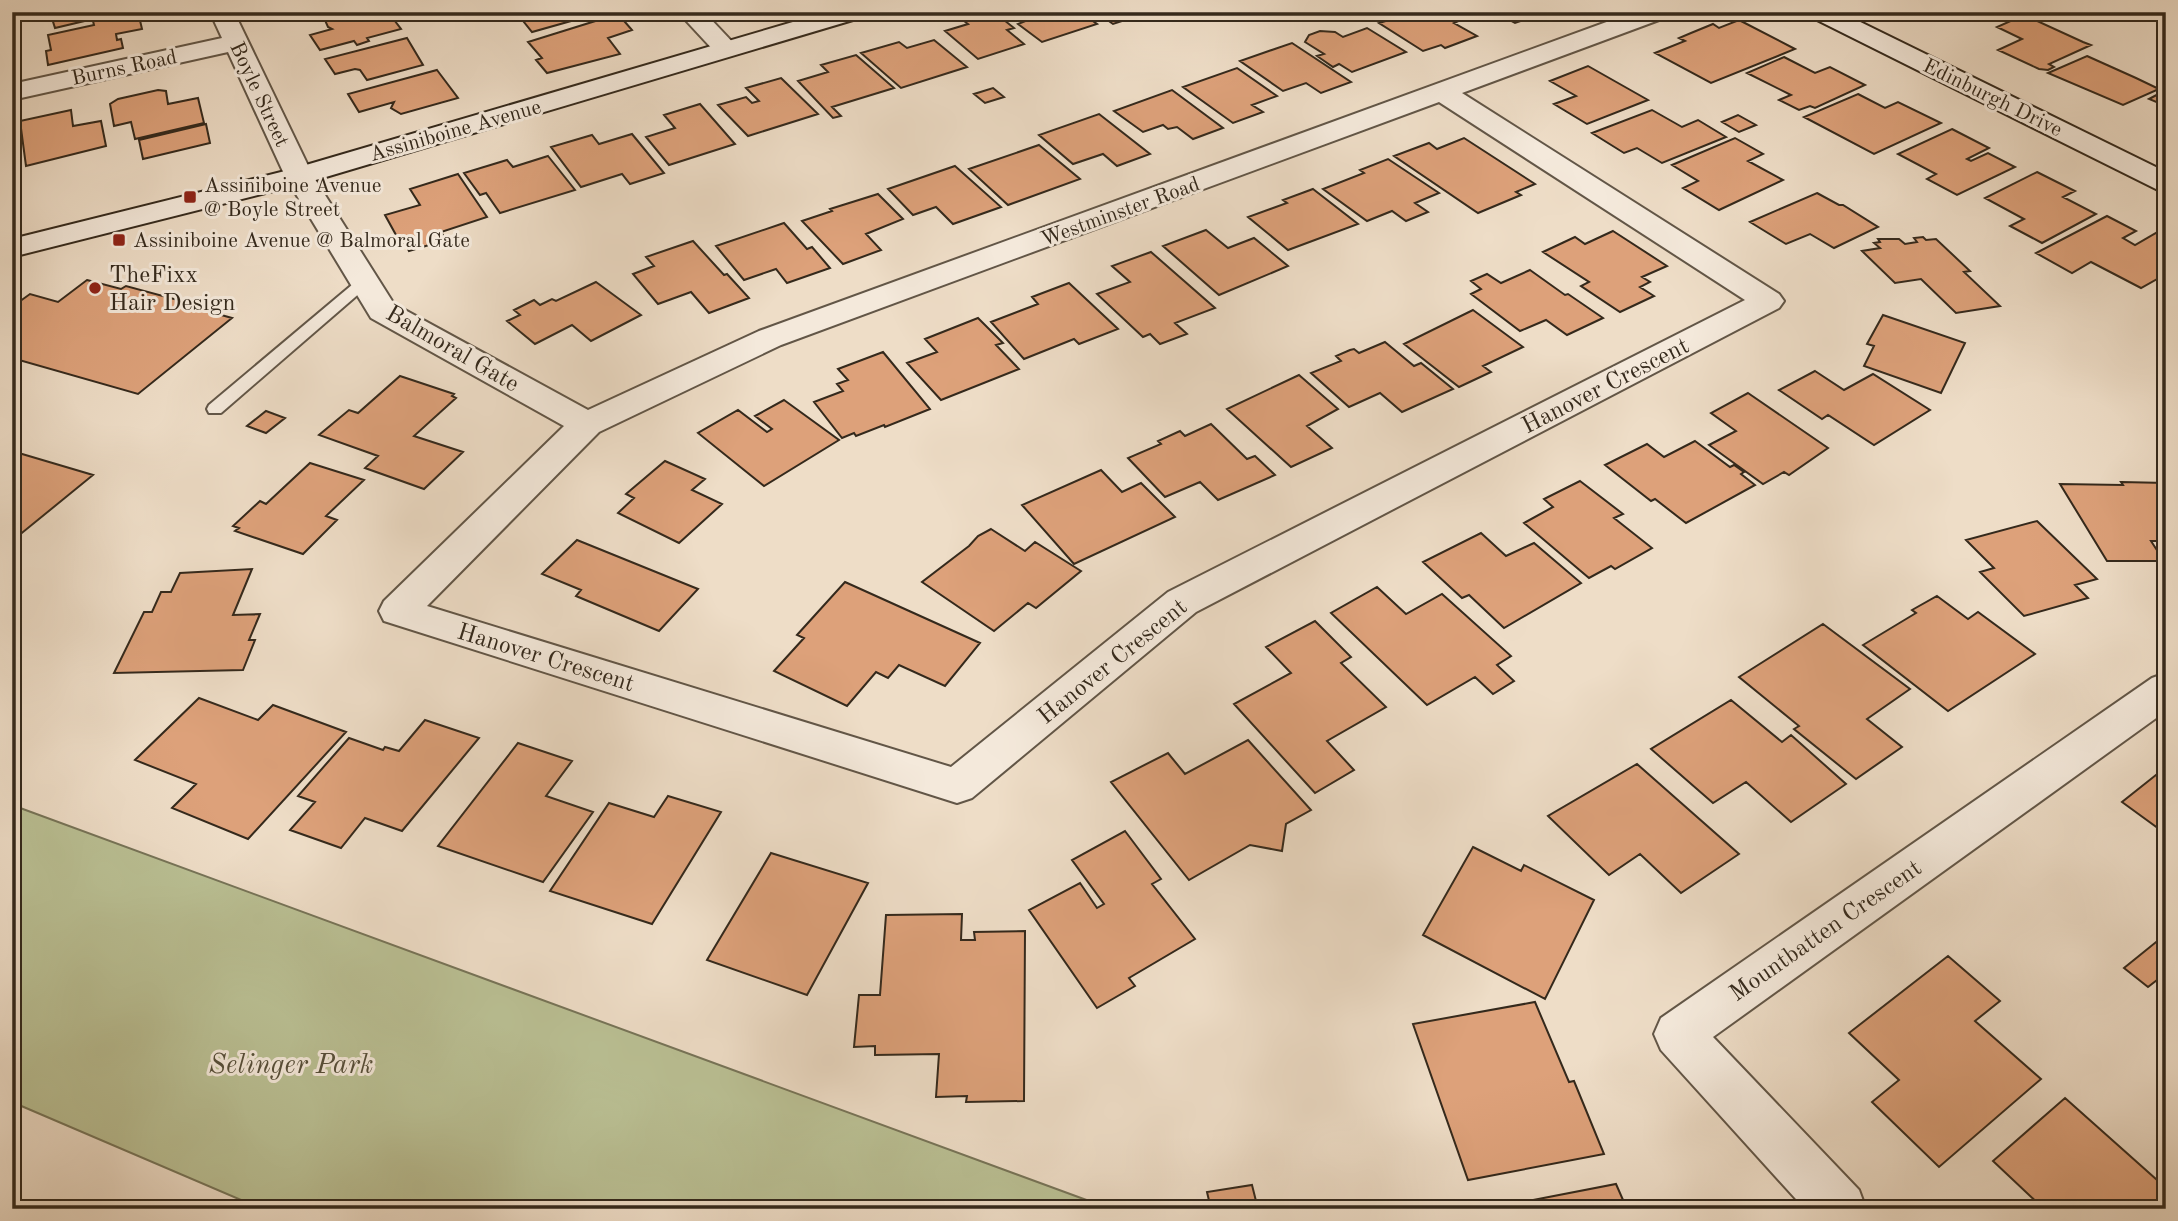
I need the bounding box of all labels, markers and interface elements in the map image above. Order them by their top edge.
street label: Boyle Street [225,39,292,150]
street label: Burns Road [70,47,179,90]
street label: Edinburgh Drive [1919,56,2065,141]
street label: Assiniboine Avenue [367,97,544,166]
street label: Westminster Road [1038,174,1203,251]
place label: Assiniboine Avenue @ Boyle Street [204,176,381,221]
marker: Assiniboine Avenue @ Boyle Street [182,189,198,205]
place label: Assiniboine Avenue @ Balmoral Gate [133,231,470,252]
marker: Assiniboine Avenue @ Balmoral Gate [111,232,127,248]
place label: TheFixx Hair Design [109,264,235,316]
marker: TheFixx Hair Design [87,280,103,296]
street label: Balmoral Gate [381,302,523,397]
street label: Hanover Crescent [1518,334,1693,439]
street label: Hanover Crescent [1034,595,1192,730]
street label: Hanover Crescent [454,621,637,697]
street label: Mountbatten Crescent [1726,856,1926,1007]
park label: Selinger Park [209,1052,373,1080]

